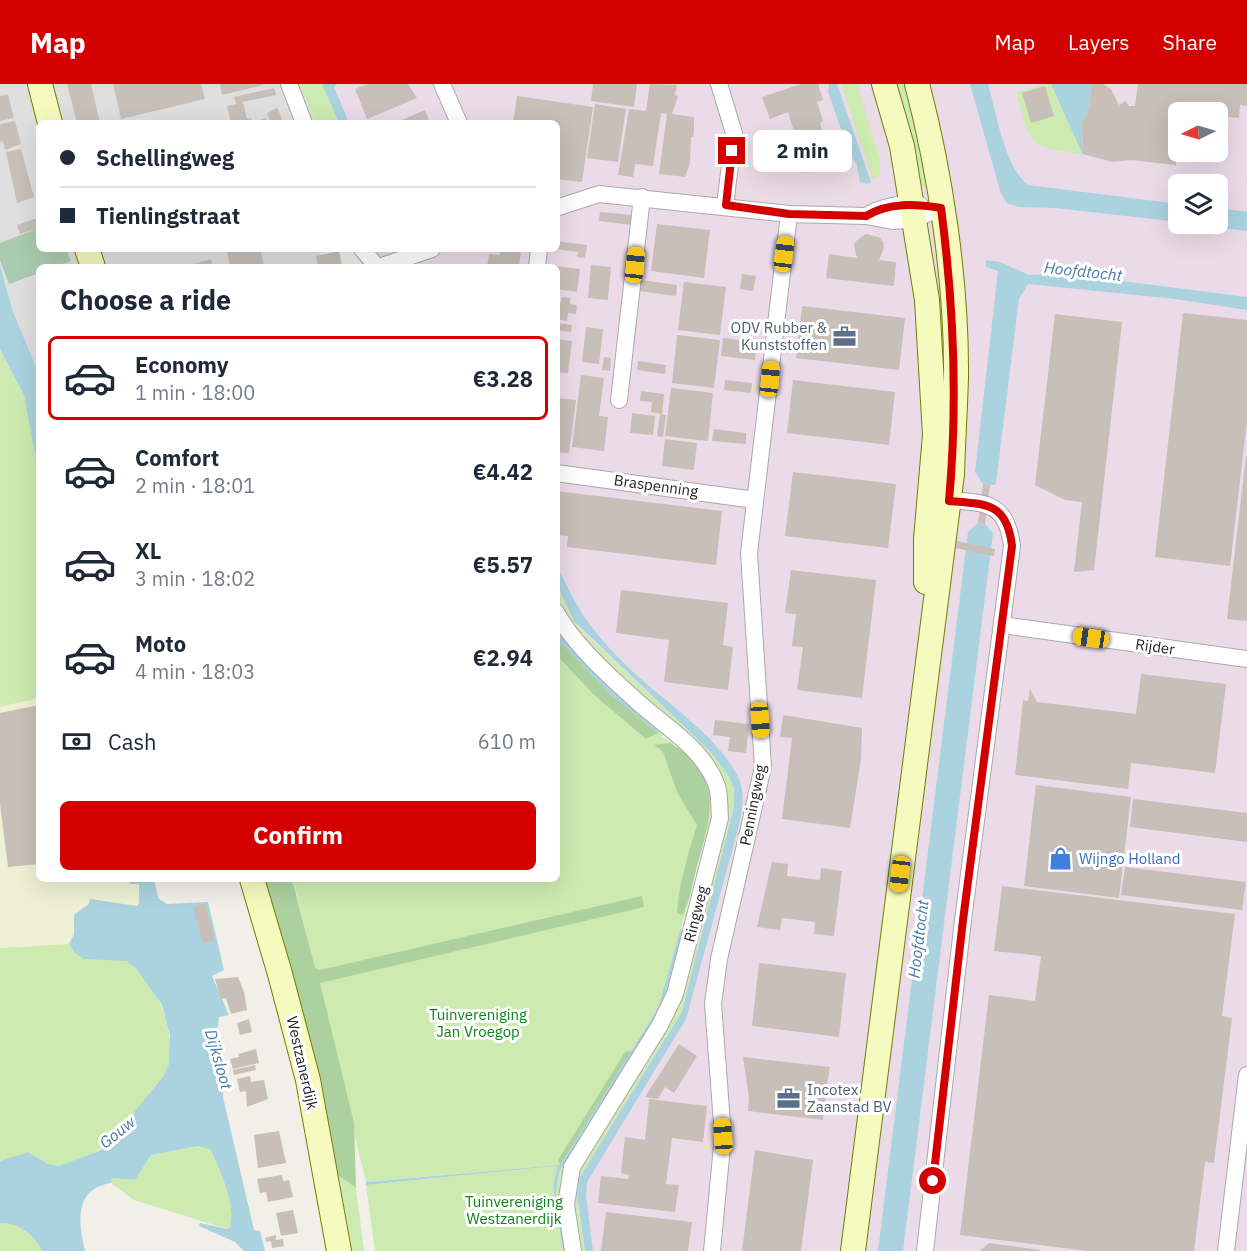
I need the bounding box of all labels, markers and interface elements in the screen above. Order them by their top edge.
text: Map [30,24,86,61]
text: Map [995,28,1035,56]
text: Layers [1068,28,1130,56]
text: Share [1163,28,1217,56]
north arrow [1168,102,1228,162]
map controls [1168,102,1228,234]
callout: 2 min [753,130,852,172]
route end [718,137,745,164]
text: 2 min [776,137,829,164]
text: Schellingweg [96,143,234,172]
button: layers [1168,174,1228,234]
text: Tienlingstraat [96,201,240,230]
car [773,235,795,273]
car [624,246,646,284]
water label: Hoofdtocht [1043,257,1124,285]
text: Choose a ride [60,282,231,317]
place label: ODV Rubber & Kunststoffen [731,318,828,354]
office icon: ODV Rubber & Kunststoffen [832,324,858,350]
text: Economy [135,350,229,379]
icon: car [63,351,117,405]
car [759,360,781,398]
text: €3.28 [473,364,533,393]
text: 1 min · 18:00 [135,379,255,406]
text: Comfort [135,443,219,472]
icon: car [63,444,117,498]
text: €4.42 [473,457,533,486]
street label: Braspenning [613,470,699,501]
text: 2 min · 18:01 [135,472,255,499]
text: XL [135,536,161,565]
icon: car [63,537,117,591]
text: €5.57 [473,550,533,579]
text: 3 min · 18:02 [135,565,255,592]
car [1072,627,1110,649]
text: Moto [135,629,186,658]
icon: car [63,630,117,684]
street label: Rijder [1134,634,1176,659]
text: €2.94 [473,643,533,672]
text: 4 min · 18:03 [135,658,255,685]
car [750,701,770,739]
icon: cash [60,725,93,758]
text: Cash [108,727,157,756]
text: 610 m [478,728,536,755]
street label: Penningweg [735,763,770,847]
button: Confirm [60,801,536,870]
shop icon: Wijngo Holland [1048,846,1074,872]
place label: Wijngo Holland [1079,849,1180,868]
car [889,855,911,893]
street label: Ringweg [679,884,712,944]
water label: Hoofdtocht [903,898,933,979]
park label: Tuinvereniging Jan Vroegop [429,1005,527,1041]
street label: Westzanerdijk [283,1014,322,1111]
water label: Dijksloot [201,1027,237,1092]
place label: Incotex Zaanstad BV [807,1080,892,1116]
office icon: Incotex Zaanstad BV [776,1086,802,1112]
water label: Gouw [95,1111,140,1152]
car [713,1117,733,1155]
route start [919,1167,946,1194]
park label: Tuinvereniging Westzanerdijk [465,1192,563,1228]

